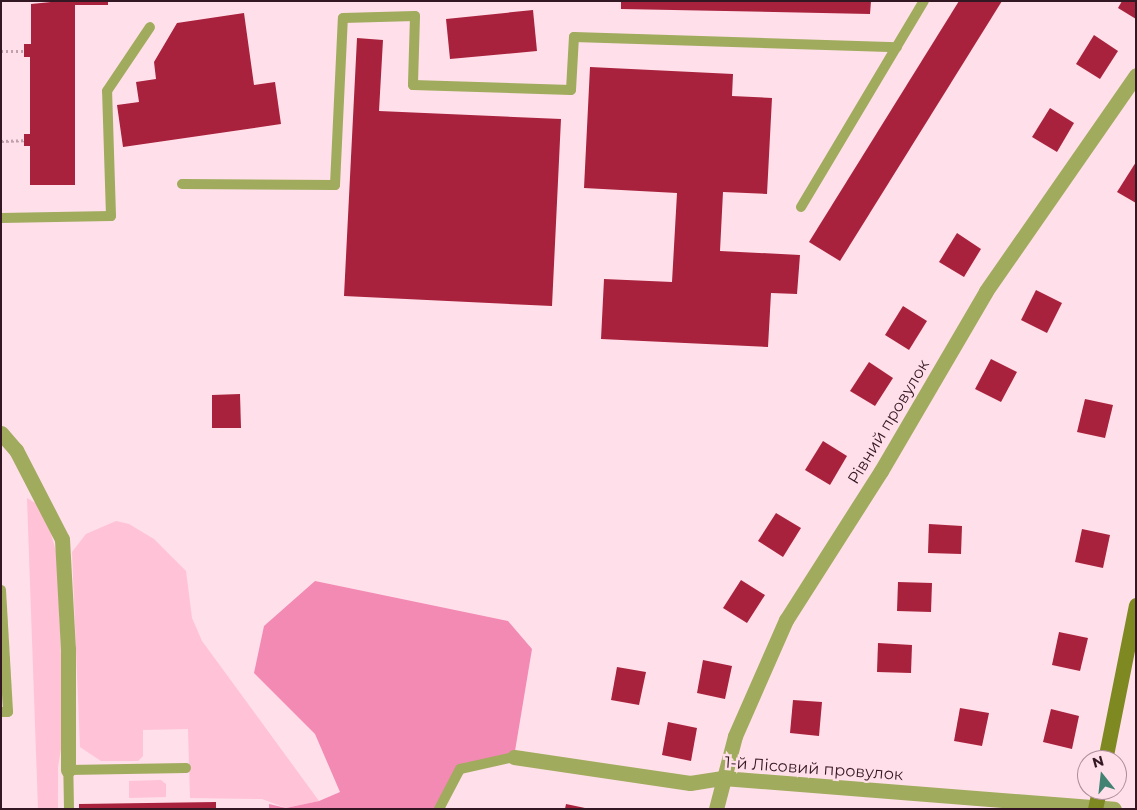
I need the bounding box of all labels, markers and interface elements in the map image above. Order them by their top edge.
street label: Рівний провулок [844,356,934,488]
north arrow [1077,750,1127,800]
text: N [1090,751,1106,772]
street label: 1-й Лісовий провулок [724,753,904,785]

